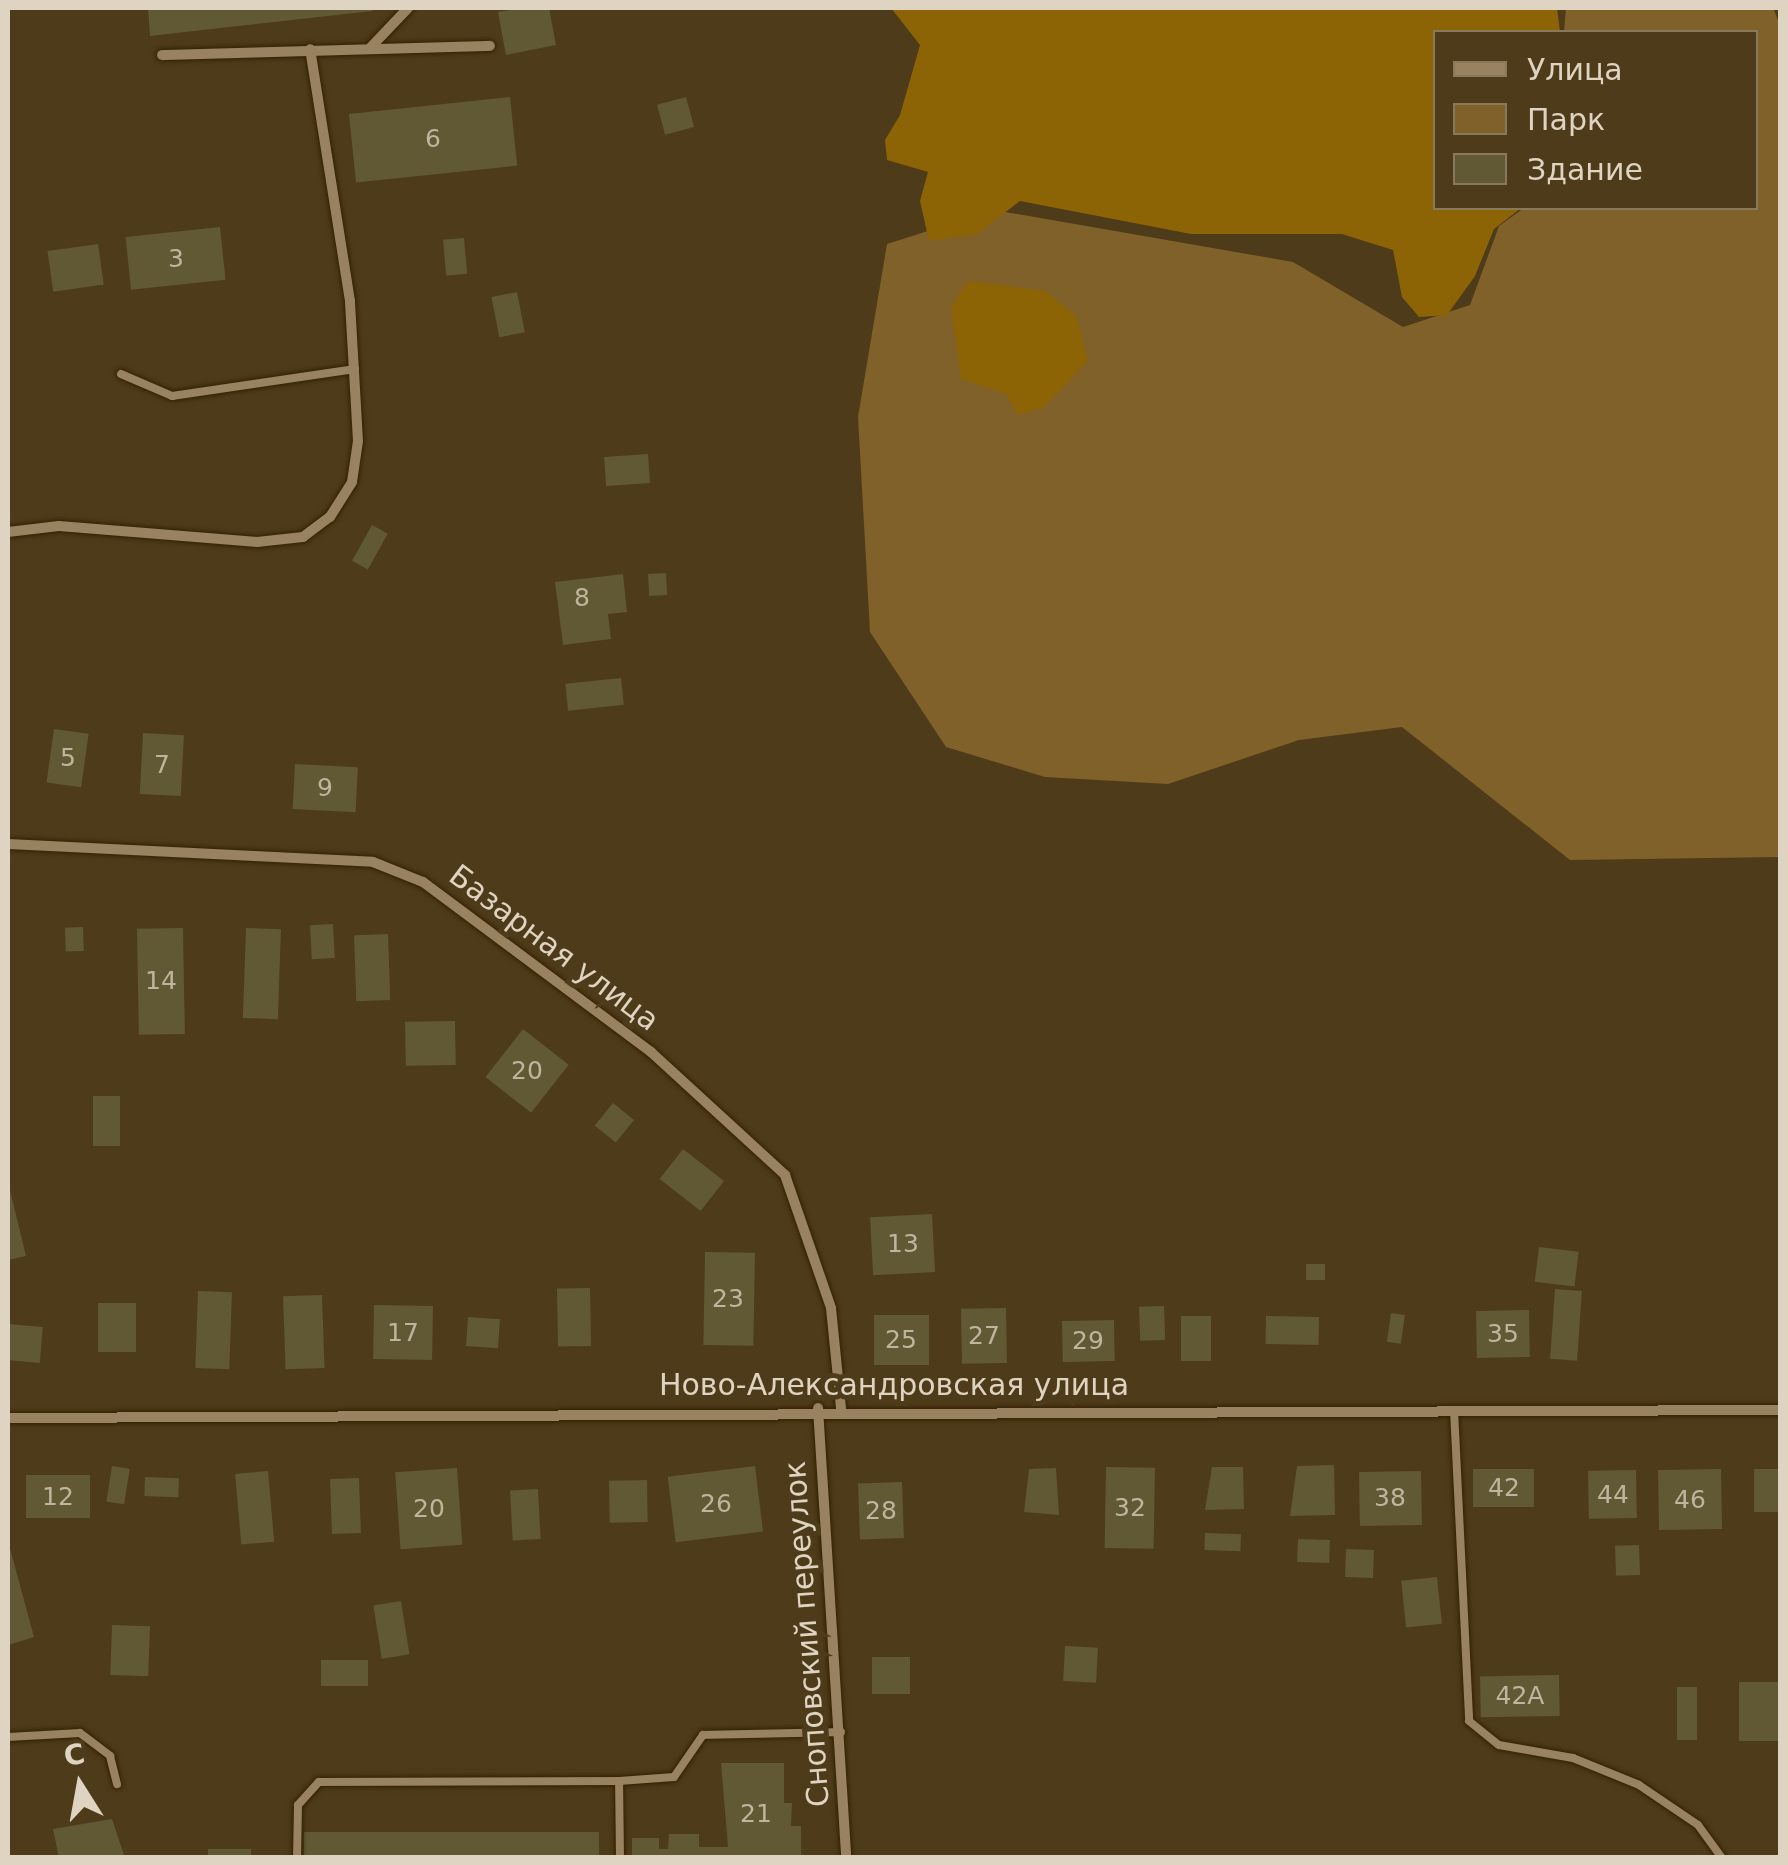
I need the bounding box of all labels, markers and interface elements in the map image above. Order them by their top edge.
legend [1433,30,1758,210]
text: Улица [1527,52,1623,87]
text: Парк [1527,102,1605,137]
house number: 6 [425,124,441,154]
text: Здание [1527,152,1643,187]
house number: 3 [168,244,184,274]
house number: 8 [574,583,590,613]
house number: 5 [60,743,76,773]
house number: 7 [154,750,170,780]
house number: 9 [317,773,333,803]
street label: Базарная улица [442,857,666,1039]
house number: 14 [145,966,177,996]
house number: 20 [511,1056,543,1086]
house number: 13 [887,1229,919,1259]
house number: 23 [712,1284,744,1314]
house number: 17 [387,1318,419,1348]
house number: 35 [1487,1319,1519,1349]
house number: 27 [968,1321,1000,1351]
house number: 25 [885,1325,917,1355]
house number: 29 [1072,1326,1104,1356]
street label: Ново-Александровская улица [659,1367,1129,1403]
street label: Сноповский переулок [777,1460,837,1808]
house number: 42 [1488,1473,1520,1503]
house number: 44 [1597,1480,1629,1510]
house number: 12 [42,1482,74,1512]
house number: 38 [1374,1483,1406,1513]
house number: 46 [1674,1485,1706,1515]
house number: 26 [700,1489,732,1519]
house number: 32 [1114,1493,1146,1523]
house number: 20 [413,1494,445,1524]
house number: 28 [865,1496,897,1526]
house number: 42А [1496,1681,1544,1711]
north arrow [30,1735,130,1835]
text: С [61,1737,87,1773]
house number: 21 [740,1799,772,1829]

